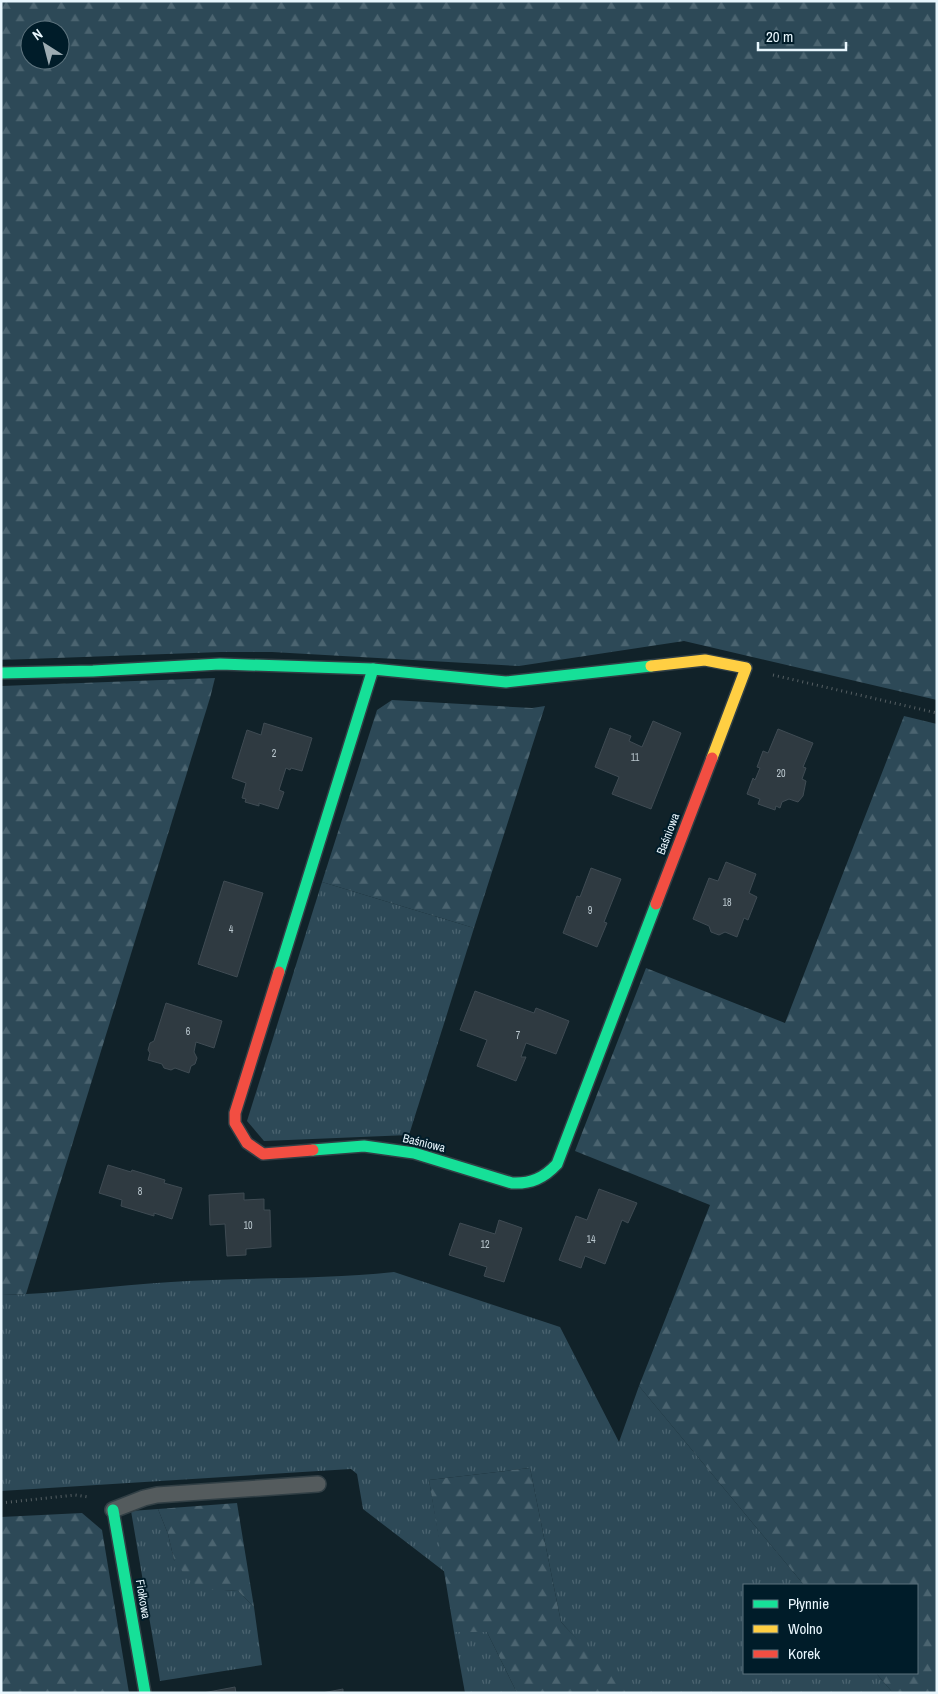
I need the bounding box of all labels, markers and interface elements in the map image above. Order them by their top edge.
north arrow [20,20,70,70]
scale bar [758,20,846,52]
text: N [29,25,46,44]
text: 20 m [766,26,793,47]
house number: 2 [272,747,277,760]
house number: 11 [631,751,640,764]
house number: 20 [776,767,786,780]
street label: Baśniowa [653,810,683,857]
house number: 18 [722,896,732,909]
house number: 9 [588,904,593,917]
house number: 4 [229,923,234,936]
house number: 6 [186,1025,191,1038]
house number: 7 [516,1029,521,1042]
street label: Baśniowa [401,1130,447,1156]
house number: 8 [138,1185,143,1198]
house number: 10 [243,1219,253,1232]
house number: 14 [586,1233,596,1246]
house number: 12 [480,1238,490,1251]
street label: Fiołkowa [132,1578,154,1620]
legend [743,1584,918,1674]
text: Płynnie [788,1593,829,1614]
text: Wolno [788,1618,823,1639]
text: Korek [788,1643,821,1664]

